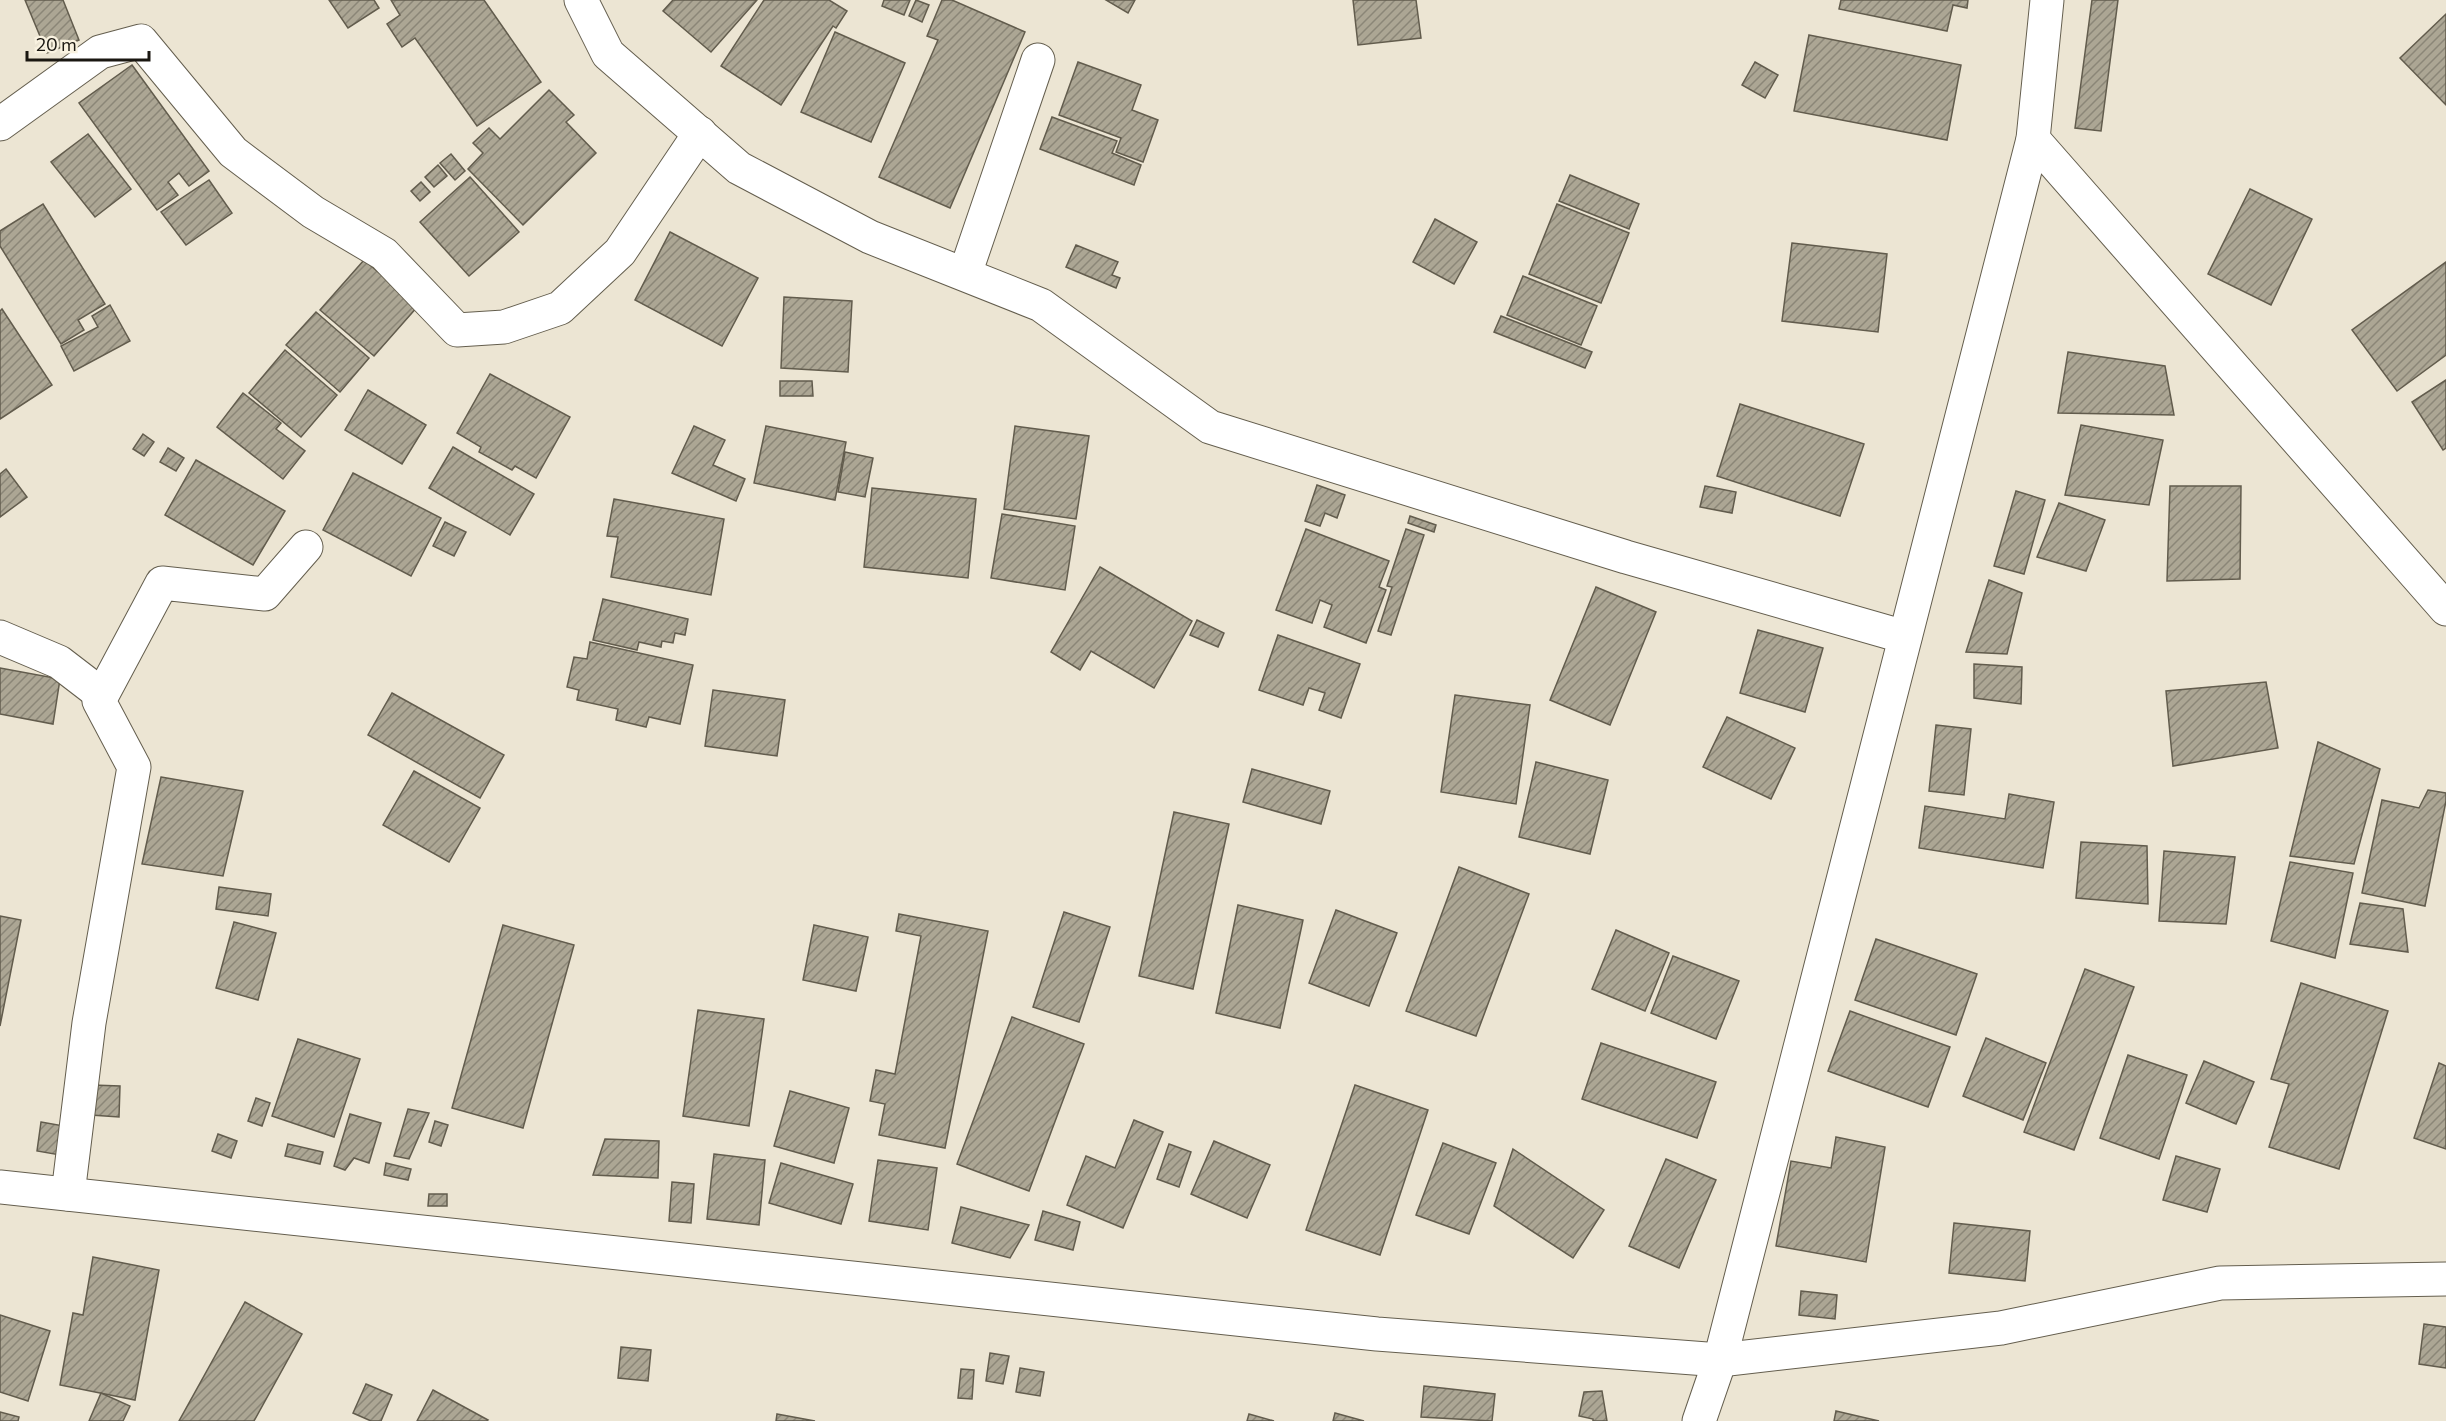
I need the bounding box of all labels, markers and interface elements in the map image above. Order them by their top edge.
scale bar [27,24,148,62]
text: 20 m [36,33,77,55]

